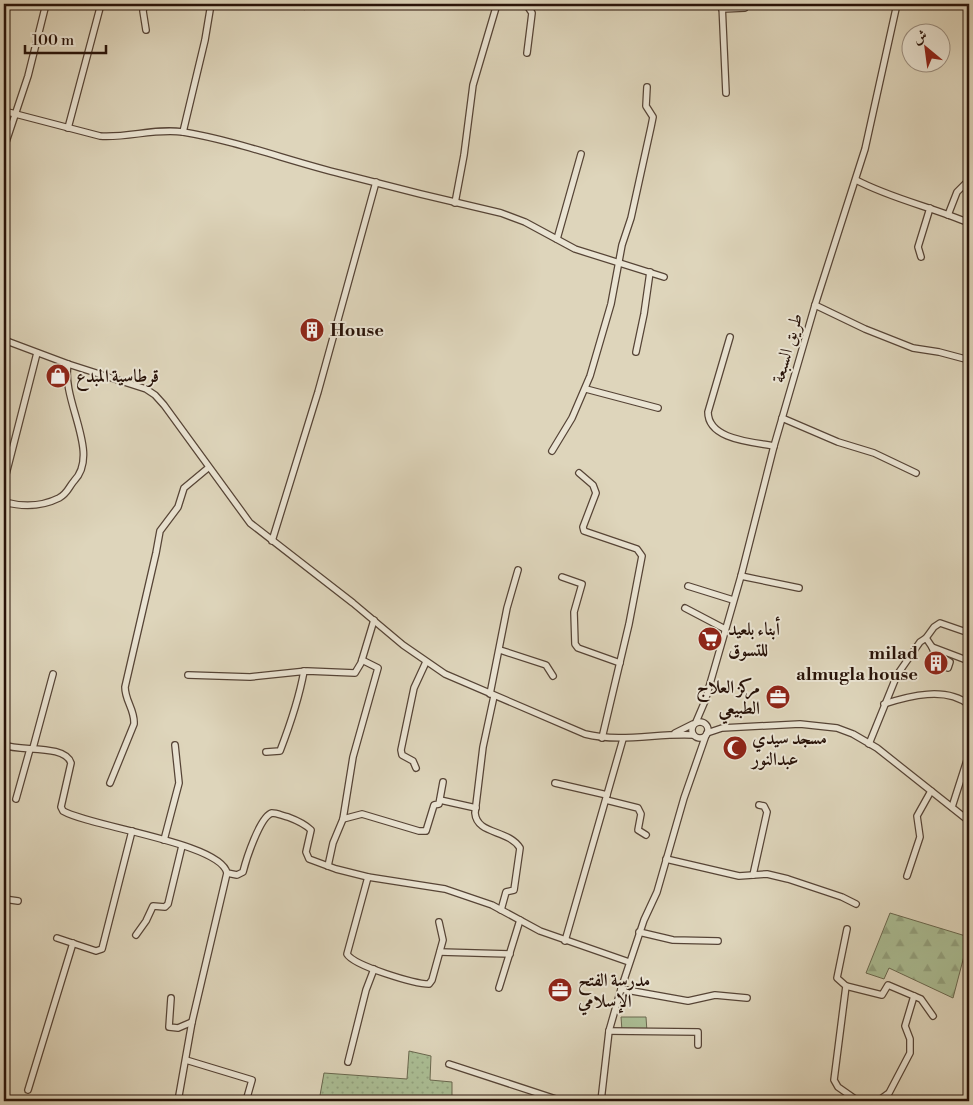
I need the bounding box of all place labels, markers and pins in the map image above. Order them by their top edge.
building icon: House [299,317,325,343]
place label: House [330,319,384,342]
shop icon: قرطاسية المبدع [45,363,71,389]
place label: قرطاسية المبدع [76,365,159,391]
place label: أبناء بلعيد للتسوق [728,616,781,662]
supermarket icon: أبناء بلعيد للتسوق [697,626,723,652]
place label: milad almugla house [796,642,918,686]
building icon: milad almugla house [923,650,949,676]
place label: مركز العلاج الطبيعي [696,676,760,725]
office icon: مركز العلاج الطبيعي [765,684,791,710]
place label: مسجد سيدي عبدالنور [750,727,827,771]
mosque icon: مسجد سيدي عبدالنور [722,735,748,761]
place label: مدرسة الفتح الإسلامي [577,969,650,1016]
office icon: مدرسة الفتح الإسلامي [547,977,573,1003]

